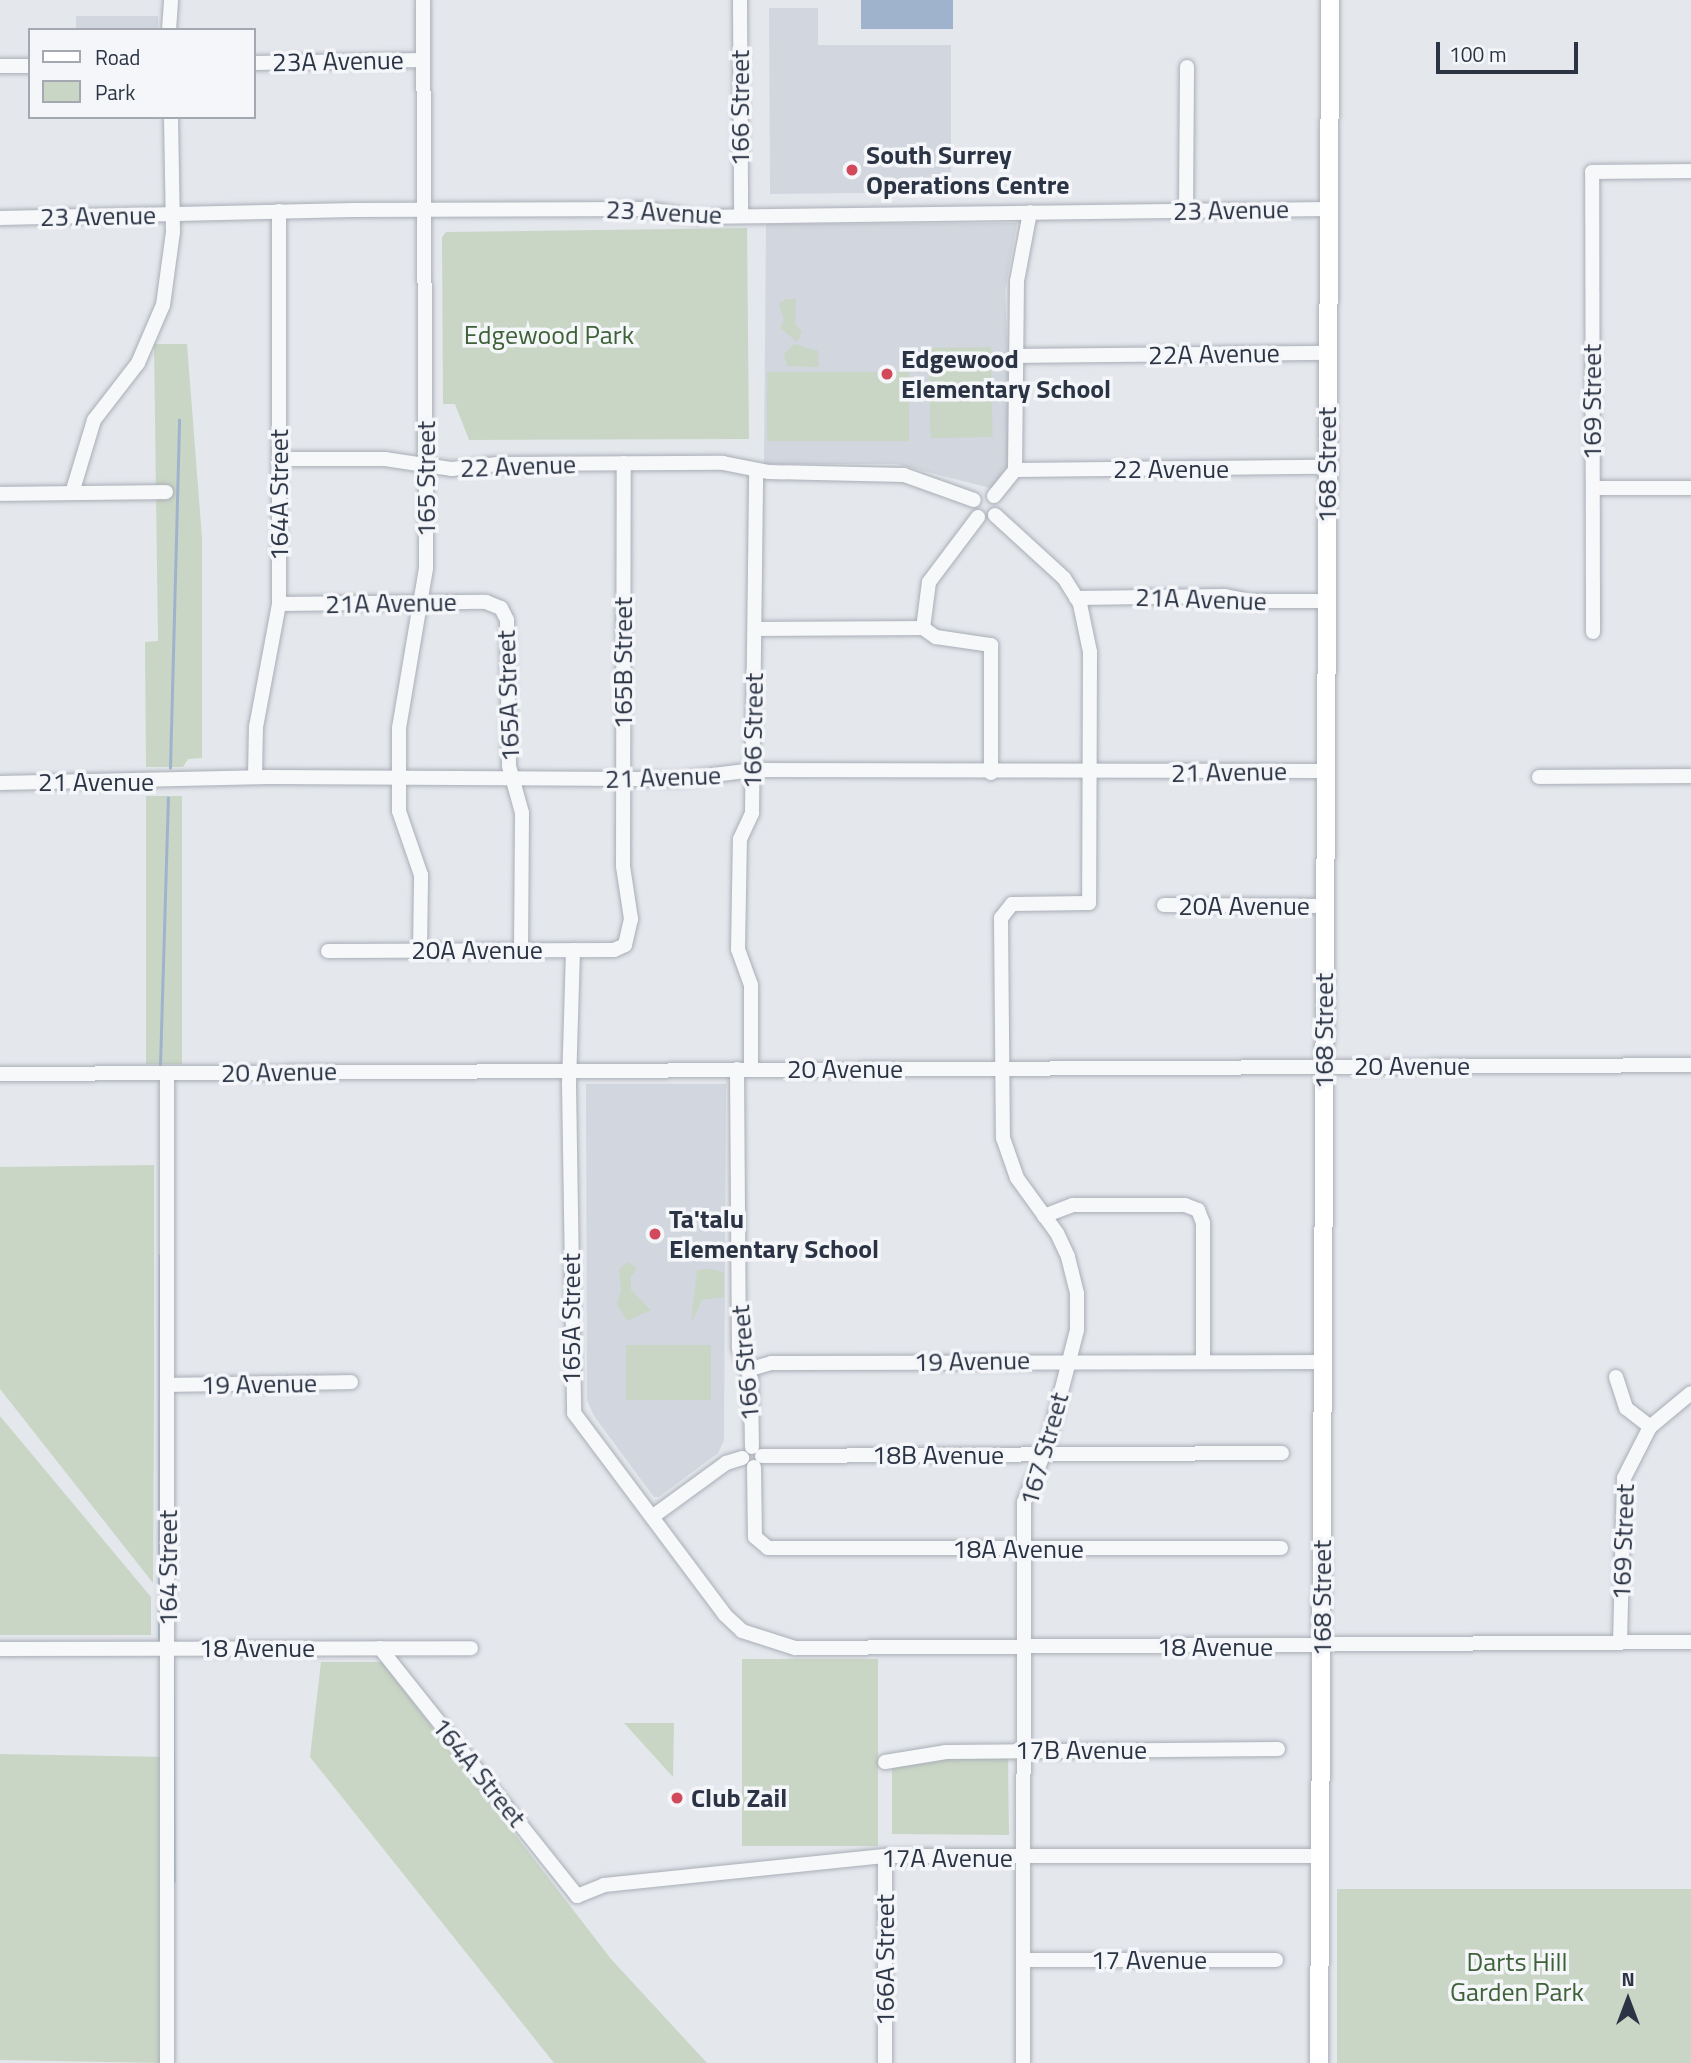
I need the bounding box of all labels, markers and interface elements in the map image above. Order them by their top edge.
legend [28,28,256,119]
scale bar [1439,28,1581,72]
text: 100 m [1449,38,1506,70]
text: Road [95,41,140,73]
street label: 23A Avenue [272,44,404,78]
street label: 166 Street [724,50,756,166]
text: Park [95,76,135,108]
place label: South Surrey Operations Centre [866,139,1070,200]
marker: South Surrey Operations Centre [844,162,860,178]
street label: 23 Avenue [605,193,723,231]
street label: 23 Avenue [1173,193,1289,227]
street label: 23 Avenue [40,199,156,233]
park label: Edgewood Park [464,319,634,351]
street label: 22A Avenue [1148,337,1280,371]
place label: Edgewood Elementary School [901,343,1111,404]
street label: 169 Street [1576,344,1608,460]
marker: Edgewood Elementary School [879,366,895,382]
street label: 168 Street [1311,407,1343,523]
street label: 165 Street [410,421,442,537]
street label: 164A Street [263,429,295,561]
street label: 22 Avenue [459,448,577,484]
street label: 22 Avenue [1113,453,1229,485]
street label: 21A Avenue [1135,581,1267,617]
street label: 21A Avenue [325,586,457,620]
street label: 165B Street [607,597,639,729]
street label: 165A Street [490,630,526,762]
street label: 166 Street [736,673,770,789]
street label: 21 Avenue [1171,755,1287,789]
street label: 21 Avenue [604,759,722,795]
street label: 21 Avenue [38,766,154,798]
street label: 20A Avenue [1178,890,1310,922]
street label: 20A Avenue [411,934,543,966]
street label: 168 Street [1308,973,1340,1089]
street label: 20 Avenue [1354,1050,1470,1082]
street label: 20 Avenue [787,1053,903,1085]
street label: 20 Avenue [221,1055,337,1089]
place label: Ta'talu Elementary School [669,1203,879,1264]
marker: Ta'talu Elementary School [647,1226,663,1242]
street label: 165A Street [555,1253,587,1385]
street label: 166 Street [724,1304,766,1422]
street label: 19 Avenue [914,1344,1030,1378]
street label: 19 Avenue [201,1367,317,1401]
street label: 167 Street [1013,1389,1075,1509]
street label: 18B Avenue [872,1439,1004,1471]
street label: 169 Street [1605,1483,1641,1601]
street label: 164 Street [152,1510,184,1626]
street label: 18A Avenue [952,1533,1084,1565]
street label: 168 Street [1306,1540,1338,1656]
street label: 18 Avenue [1157,1631,1273,1663]
street label: 18 Avenue [199,1632,315,1664]
street label: 164A Street [425,1711,533,1833]
street label: 17B Avenue [1015,1734,1147,1766]
place label: Club Zail [691,1782,787,1814]
marker: Club Zail [669,1790,685,1806]
street label: 17A Avenue [881,1842,1013,1874]
street label: 166A Street [869,1894,901,2026]
street label: 17 Avenue [1091,1944,1207,1976]
park label: Darts Hill Garden Park [1450,1946,1584,2008]
text: N [1621,1964,1635,1993]
north arrow [1593,1965,1663,2035]

